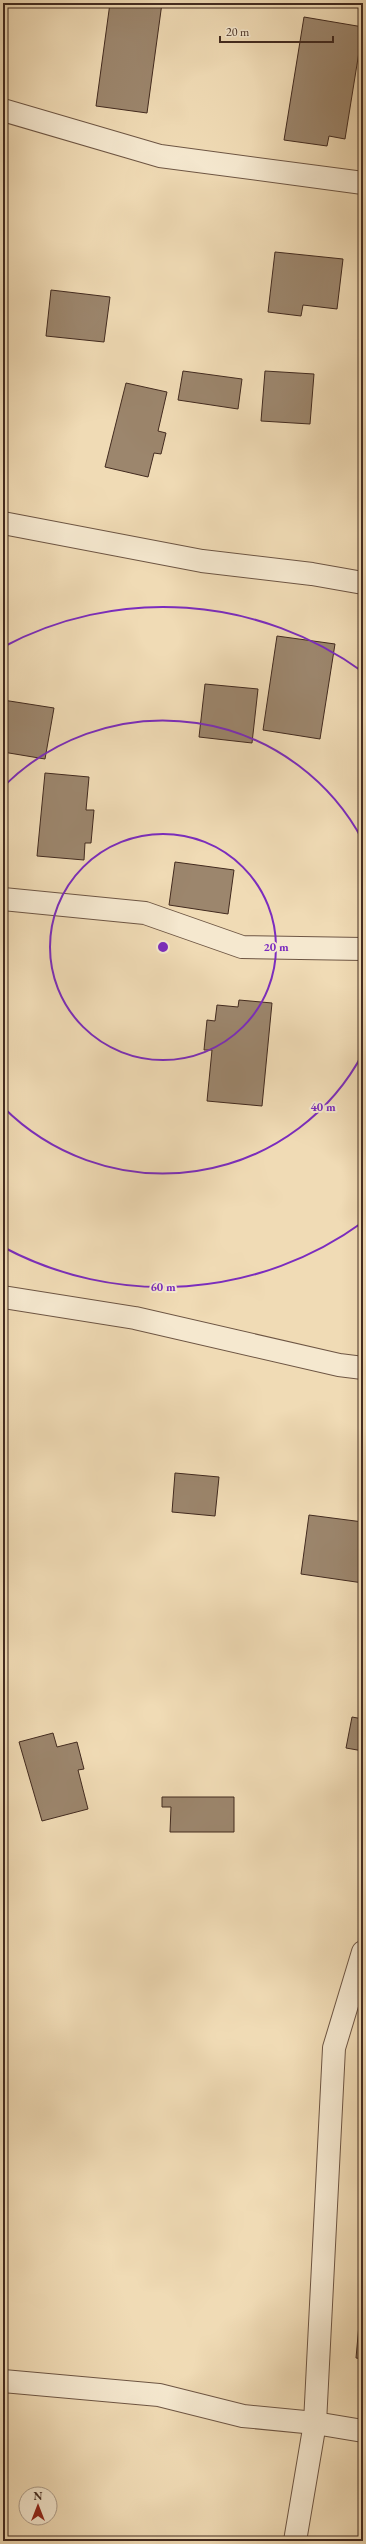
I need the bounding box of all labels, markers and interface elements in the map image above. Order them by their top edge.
scale bar [220,18,333,44]
text: 20 m [226,24,250,40]
text: 20 m [263,939,289,955]
centre of rings [156,940,170,954]
text: 40 m [310,1099,336,1115]
text: 60 m [150,1279,176,1295]
north arrow [18,2486,58,2526]
text: N [34,2489,43,2503]

